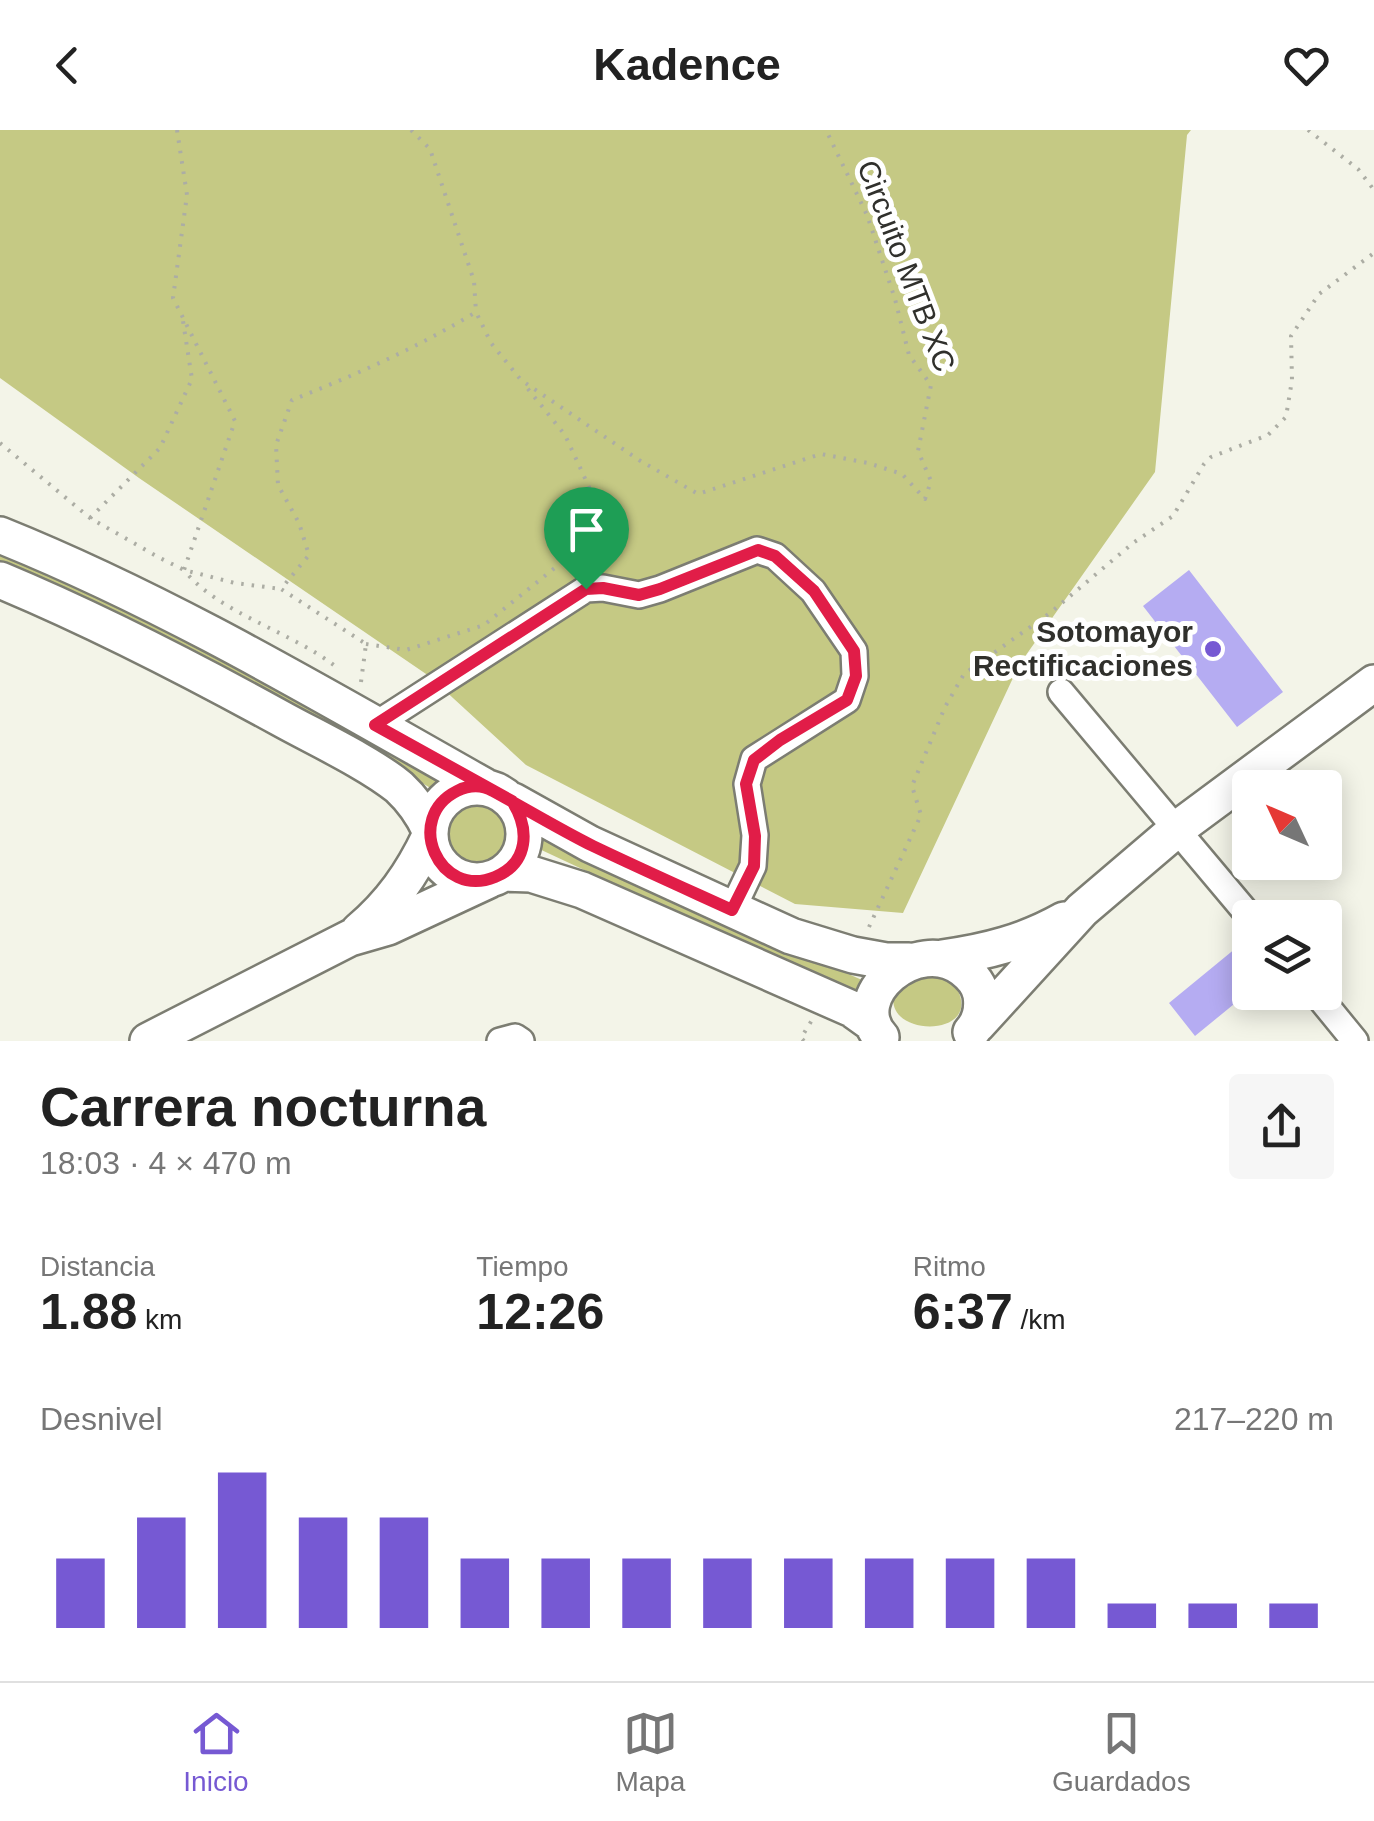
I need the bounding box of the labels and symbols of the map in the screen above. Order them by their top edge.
street label: Circuito MTB XC [851,156,962,376]
pin [544,487,629,590]
place label: Sotomayor Rectificaciones [973,615,1193,682]
marker: Sotomayor Rectificaciones [1202,638,1224,660]
north arrow [1232,770,1342,880]

